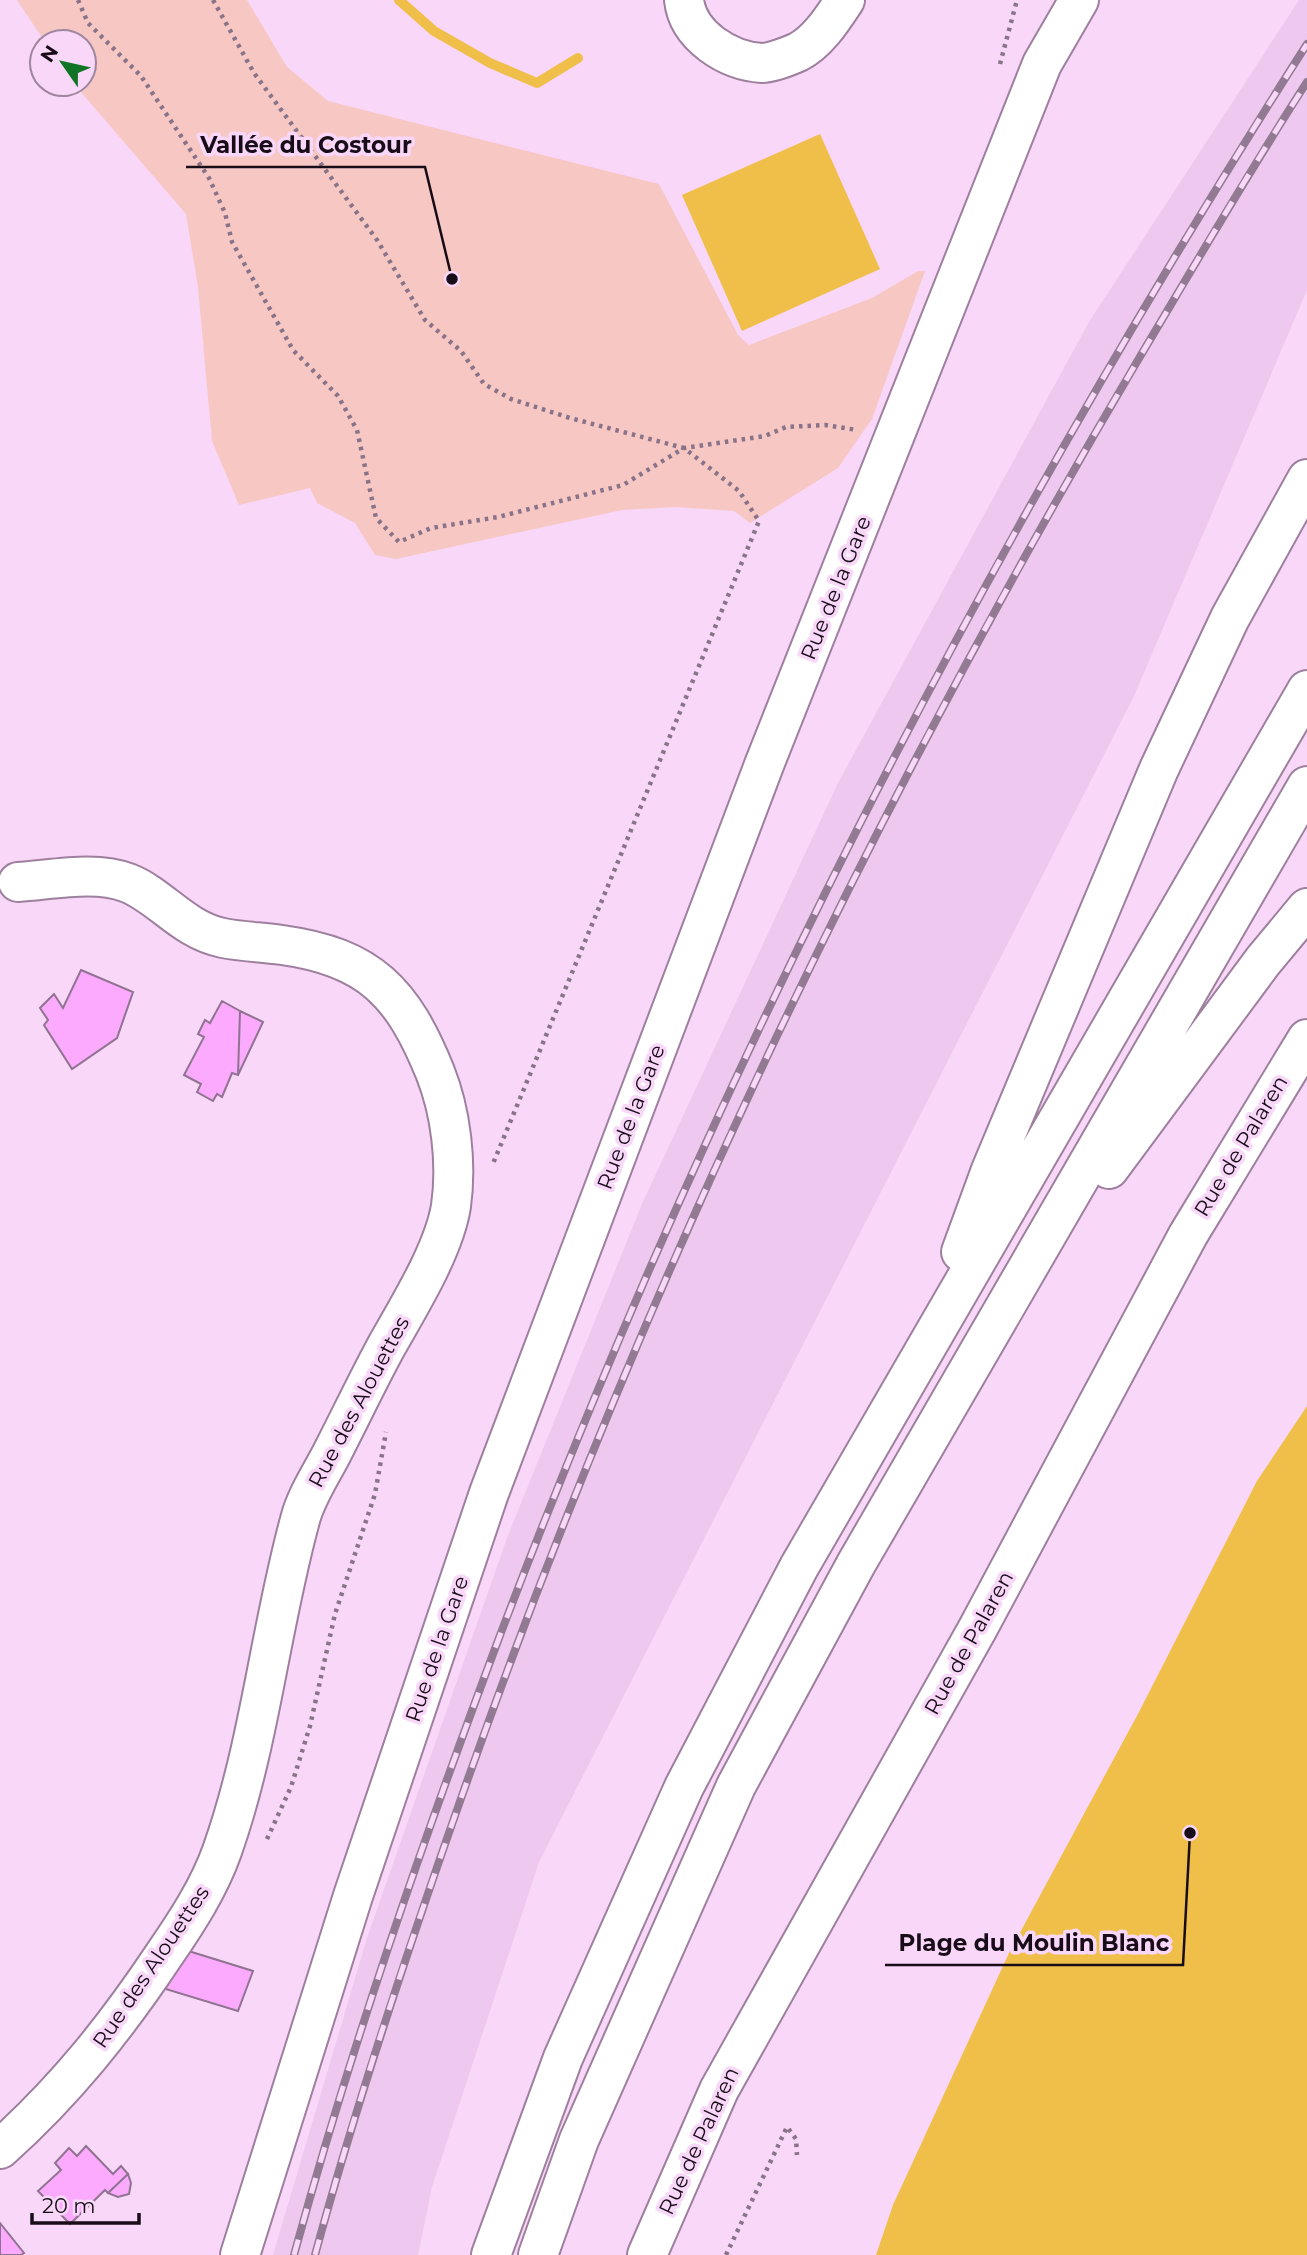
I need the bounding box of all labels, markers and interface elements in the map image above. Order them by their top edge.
north arrow [28,28,98,98]
text: N [35,41,63,67]
callout: Vallée du Costour [186,123,425,167]
text: Vallée du Costour [199,131,412,159]
street label: Rue de la Gare [795,512,876,663]
street label: Rue de la Gare [591,1041,670,1193]
street label: Rue de Palaren [1189,1071,1293,1221]
street label: Rue des Alouettes [303,1312,414,1492]
street label: Rue de Palaren [919,1567,1018,1719]
street label: Rue de la Gare [400,1572,473,1725]
street label: Rue des Alouettes [87,1881,214,2053]
callout: Plage du Moulin Blanc [885,1921,1183,1965]
text: Plage du Moulin Blanc [899,1929,1170,1957]
street label: Rue de Palaren [653,2063,744,2219]
scale bar [32,2182,138,2226]
text: 20 m [42,2193,96,2218]

